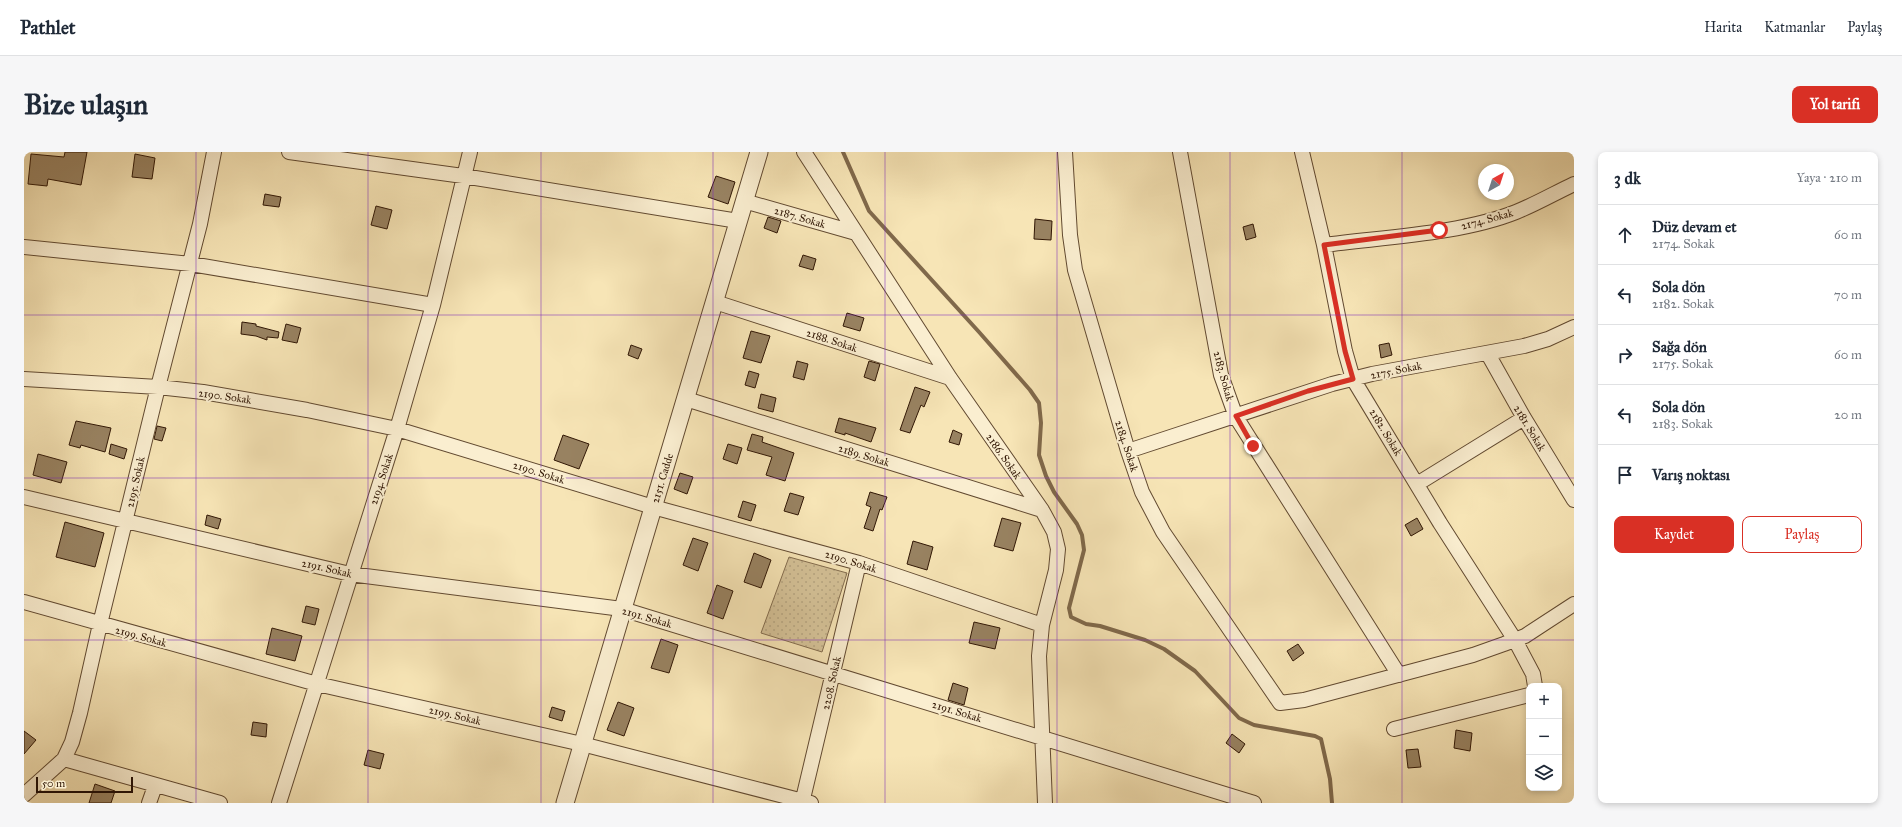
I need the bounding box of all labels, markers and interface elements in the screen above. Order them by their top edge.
text: Pathlet [20,16,76,39]
text: Harita [1704,19,1742,36]
text: Katmanlar [1764,19,1825,36]
text: Paylaş [1847,19,1882,36]
button: Yol tarifi [1792,86,1878,123]
text: Bize ulaşın [24,87,148,122]
north arrow [1478,164,1514,200]
text: 3 dk [1614,168,1641,189]
text: Yaya · 210 m [1796,170,1862,186]
street label: 2187. Sokak [773,204,828,231]
street label: 2174. Sokak [1460,206,1515,233]
text: Düz devam et [1652,218,1737,236]
route start [1430,221,1448,239]
icon: ahead [1614,224,1636,246]
text: 60 m [1834,227,1862,243]
text: 2174. Sokak [1652,236,1715,252]
text: Sola dön [1652,278,1705,296]
icon: left [1614,284,1636,306]
text: 70 m [1834,287,1862,303]
text: 2182. Sokak [1652,296,1714,312]
street label: 2188. Sokak [805,326,860,355]
text: Sağa dön [1652,338,1707,356]
icon: right [1614,344,1636,366]
text: 60 m [1834,347,1862,363]
street label: 2183. Sokak [1211,350,1237,404]
text: 2175. Sokak [1652,356,1713,372]
street label: 2175. Sokak [1369,359,1424,382]
street label: 2190. Sokak [198,386,253,407]
text: Sola dön [1652,398,1705,416]
street label: 2181. Sokak [1511,403,1549,454]
icon: left [1614,404,1636,426]
street label: 2182. Sokak [1366,406,1405,459]
text: 20 m [1834,407,1862,423]
text: 2183. Sokak [1652,416,1713,432]
street label: 2184. Sokak [1112,419,1141,474]
street label: 2186. Sokak [983,431,1025,482]
route end [1244,437,1262,455]
street label: 2189. Sokak [837,442,892,470]
street label: 2194. Sokak [367,451,396,507]
street label: 2151. Cadde [649,451,676,505]
street label: 2195. Sokak [123,455,148,509]
street label: 2190. Sokak [511,458,567,487]
icon: arrive [1614,464,1636,486]
text: Varış noktası [1652,466,1730,484]
button: Kaydet [1614,516,1734,553]
button: Paylaş [1742,516,1862,553]
street label: 2190. Sokak [823,547,879,576]
street label: 2191. Sokak [300,556,354,581]
street label: 2191. Sokak [620,604,674,631]
street label: 2199. Sokak [114,623,169,650]
street label: 2208. Sokak [819,654,844,711]
map controls [1526,683,1562,791]
button: + [1526,683,1562,719]
street label: 2191. Sokak [930,698,984,725]
street label: 2199. Sokak [428,703,483,728]
button: − [1526,719,1562,755]
button: layers [1526,755,1562,791]
scale bar [36,775,133,794]
text: 50 m [42,777,65,790]

